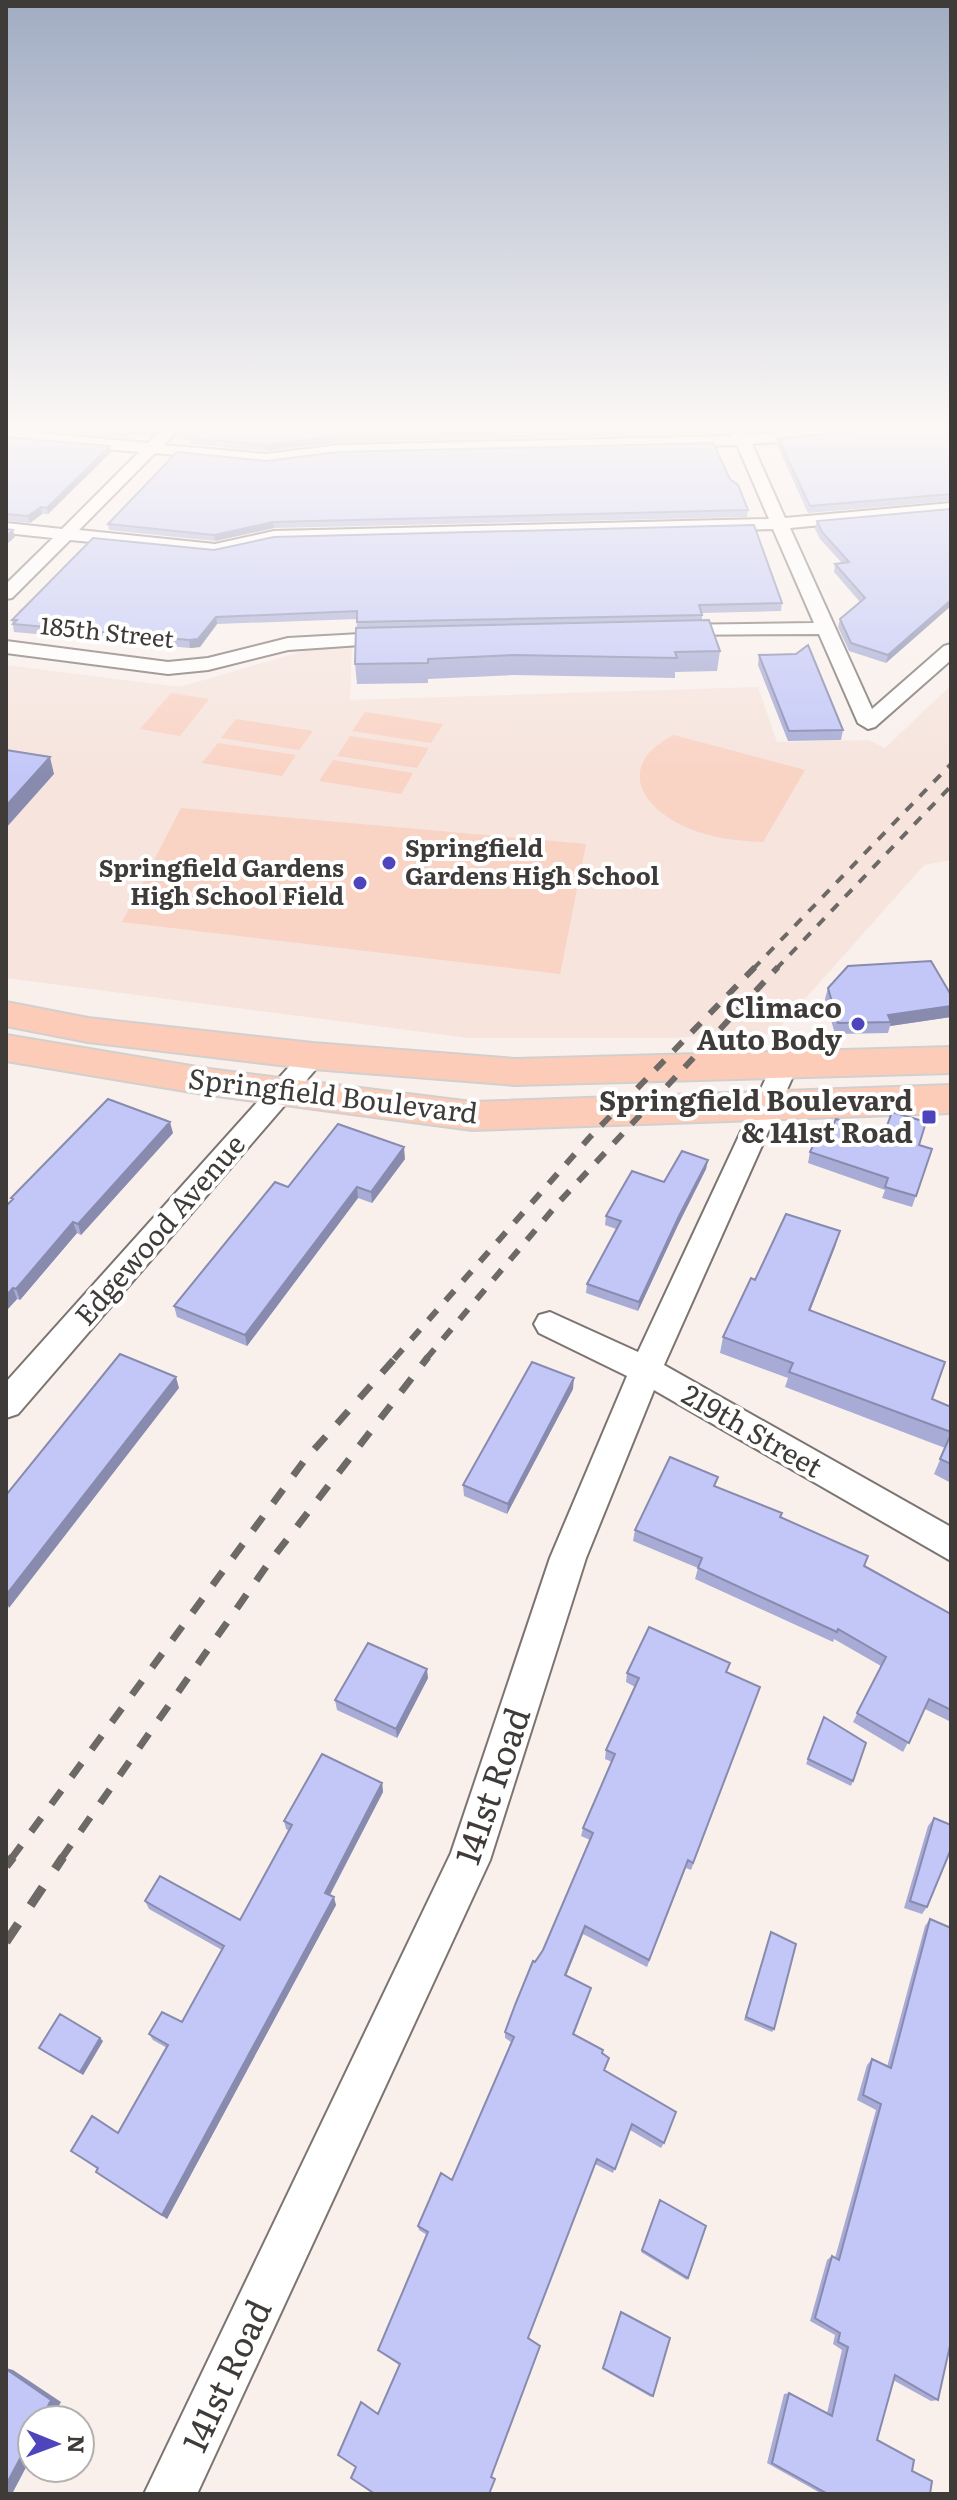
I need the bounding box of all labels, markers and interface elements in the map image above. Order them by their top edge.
street label: 185th Street [39,606,176,655]
place label: Springfield Gardens High School [405,829,660,892]
place label: Springfield Gardens High School Field [99,849,344,912]
marker: Springfield Gardens High School [380,854,398,872]
marker: Springfield Gardens High School Field [351,874,369,892]
place label: Climaco Auto Body [697,985,843,1059]
marker: Climaco Auto Body [849,1015,867,1033]
street label: Springfield Boulevard [186,1055,480,1133]
place label: Springfield Boulevard & 141st Road [599,1078,913,1152]
marker: Springfield Boulevard & 141st Road [920,1108,938,1126]
street label: Edgewood Avenue [63,1124,254,1334]
street label: 219th Street [675,1372,832,1487]
street label: 141st Road [440,1700,540,1870]
street label: 141st Road [167,2290,281,2459]
north arrow [16,2404,96,2484]
text: N [61,2435,94,2454]

